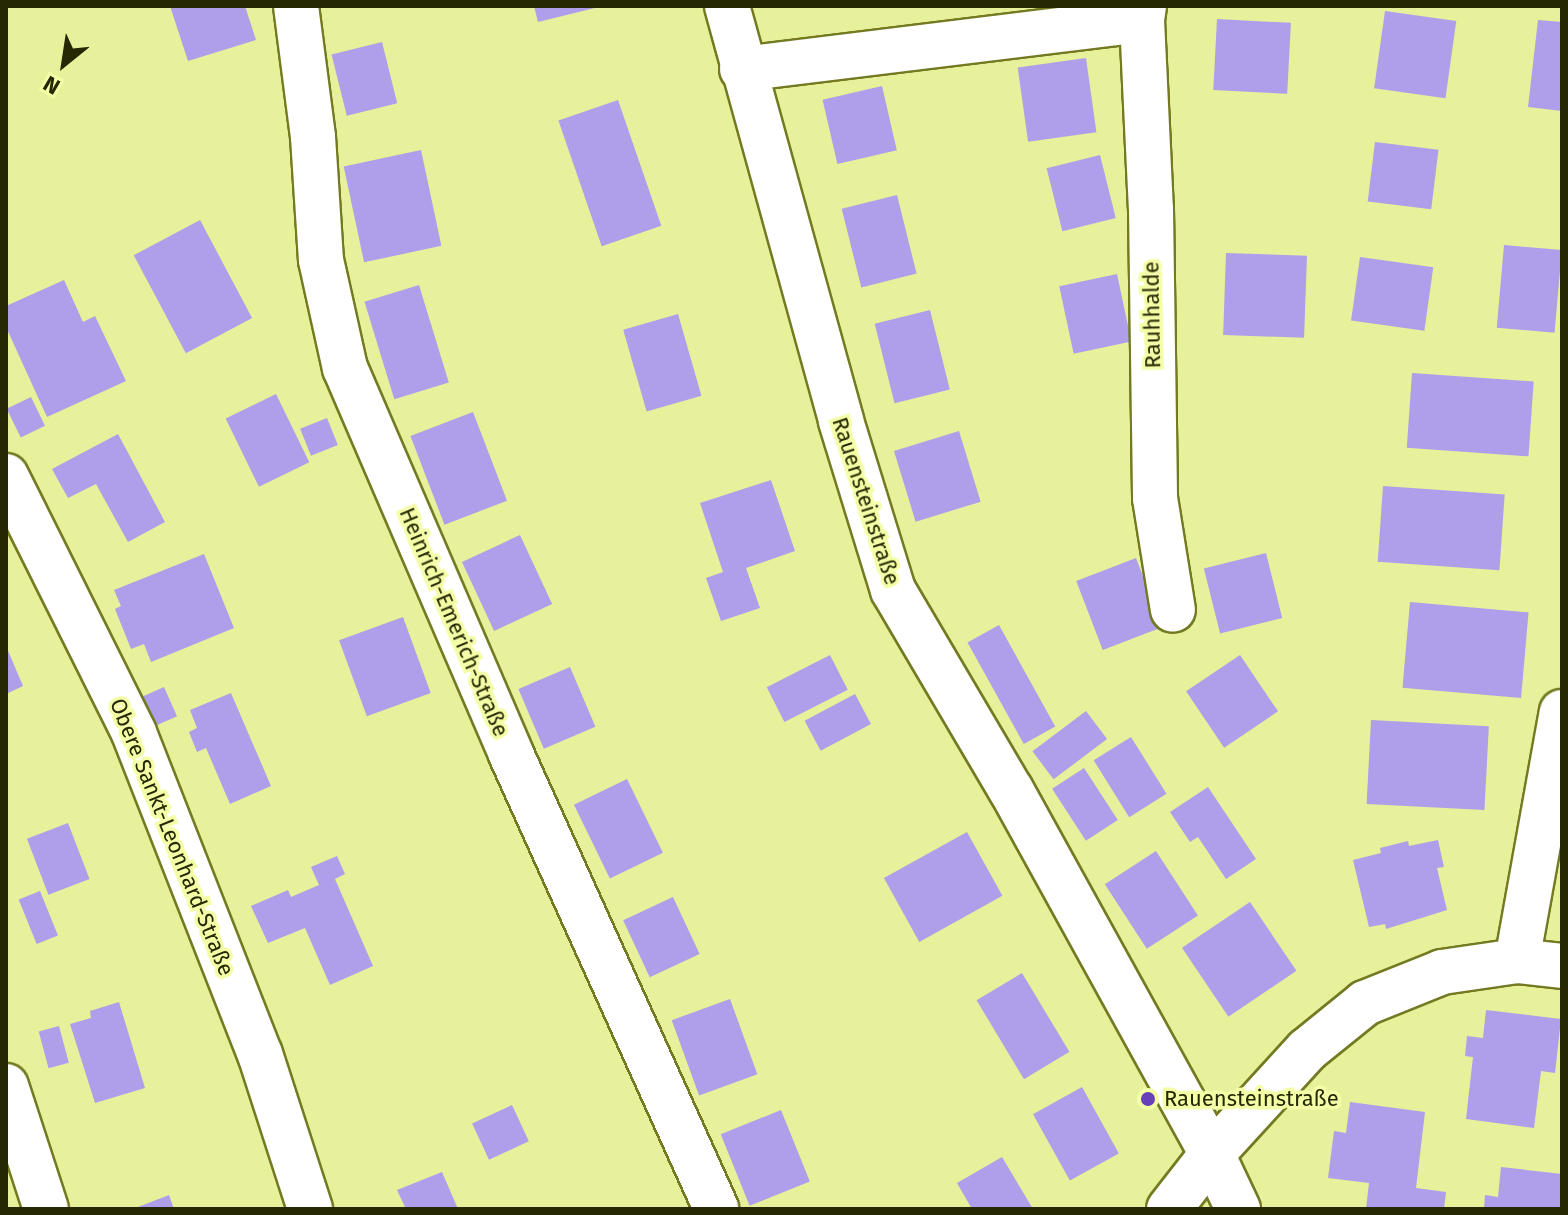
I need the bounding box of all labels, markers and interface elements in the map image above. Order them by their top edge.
north arrow [24,24,104,104]
text: N [39,70,65,101]
street label: Rauhhalde [1138,261,1166,369]
street label: Rauensteinstraße [826,414,906,588]
street label: Heinrich-Emerich-Straße [394,504,514,740]
street label: Obere Sankt-Leonhard-Straße [104,695,240,979]
place label: Rauensteinstraße [1164,1086,1339,1112]
marker: Rauensteinstraße [1139,1090,1157,1108]

